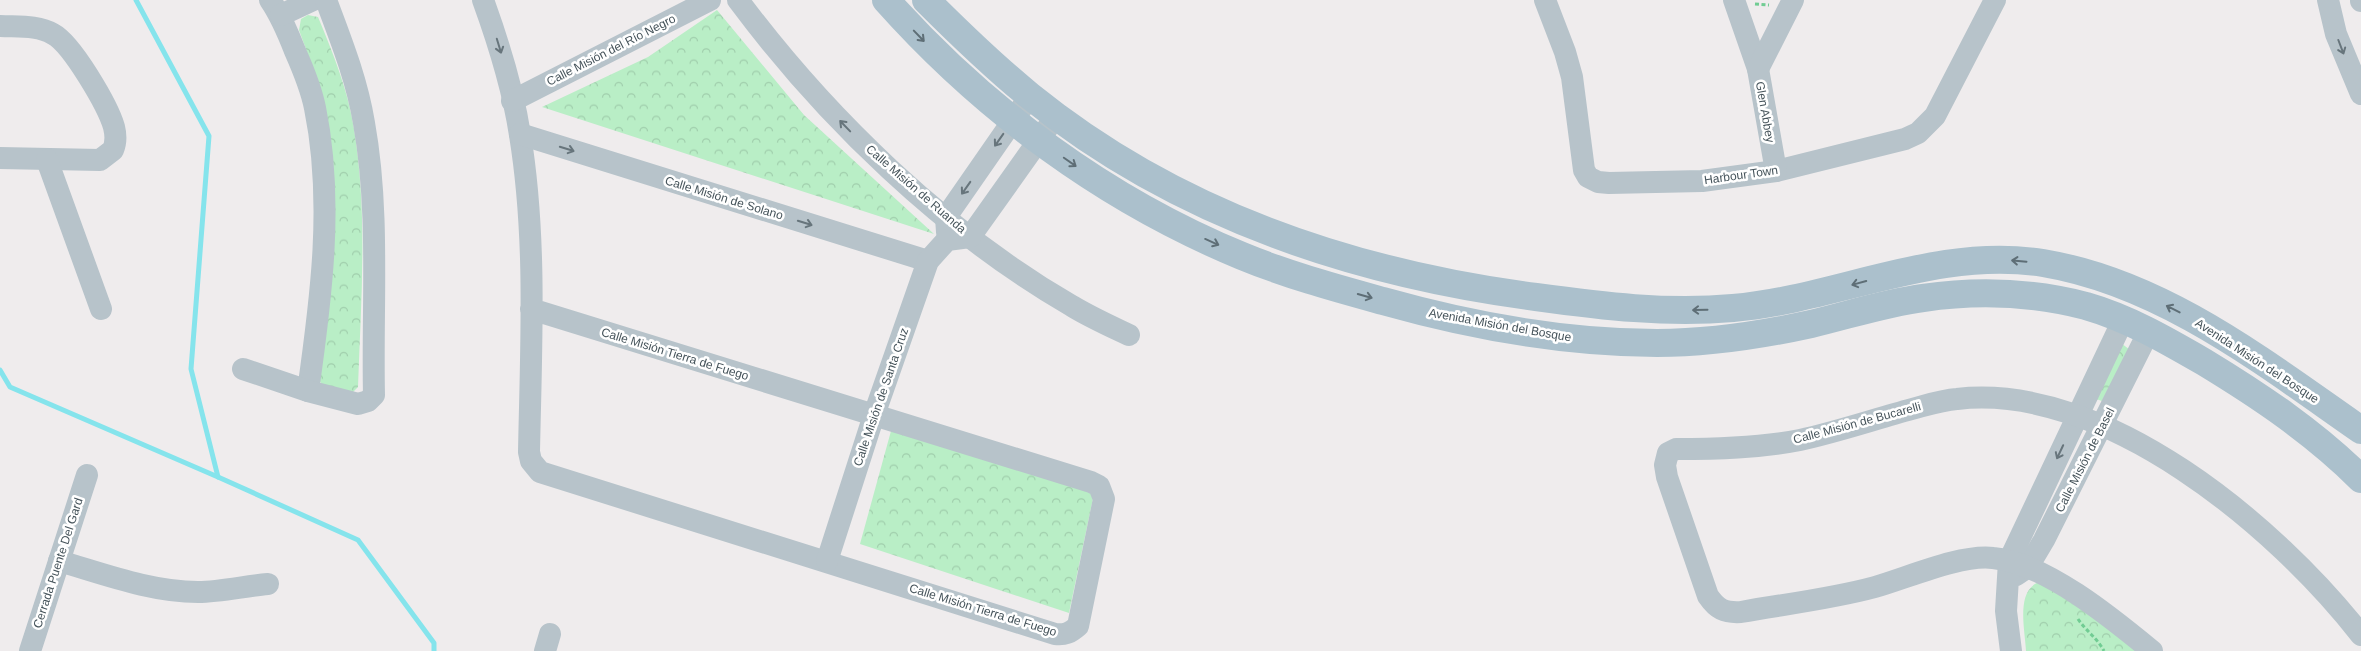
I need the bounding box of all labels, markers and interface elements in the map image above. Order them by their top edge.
street label: Calle Misión del Río Negro [544,11,678,89]
one-way arrow [913,30,925,42]
one-way arrow [494,38,504,54]
one-way arrow [2337,39,2346,54]
street label: Glen Abbey [1753,80,1777,144]
one-way arrow [839,119,851,132]
one-way arrow [994,133,1004,147]
street label: Calle Misión de Ruanda [863,142,969,236]
one-way arrow [558,144,574,154]
one-way arrow [1063,157,1077,168]
street label: Harbour Town [1703,163,1779,187]
street label: Calle Misión de Solano [663,173,785,223]
one-way arrow [961,181,971,195]
one-way arrow [797,219,813,228]
one-way arrow [1204,238,1219,248]
one-way arrow [2011,256,2027,265]
one-way arrow [1852,279,1868,289]
one-way arrow [1356,292,1372,301]
one-way arrow [2166,304,2181,313]
street label: Avenida Misión del Bosque [1428,306,1573,344]
one-way arrow [1692,306,1708,315]
street label: Avenida Misión del Bosque [2193,316,2322,406]
street label: Calle Misión Tierra de Fuego [600,325,751,383]
street label: Calle Misión de Santa Cruz [851,326,911,468]
street label: Calle Misión de Bucarelli [1792,399,1922,447]
street label: Calle Misión de Basel [2053,405,2117,515]
one-way arrow [2054,444,2064,459]
street label: Cerrada Puente Del Gard [30,496,86,630]
street label: Calle Misión Tierra de Fuego [908,581,1059,639]

